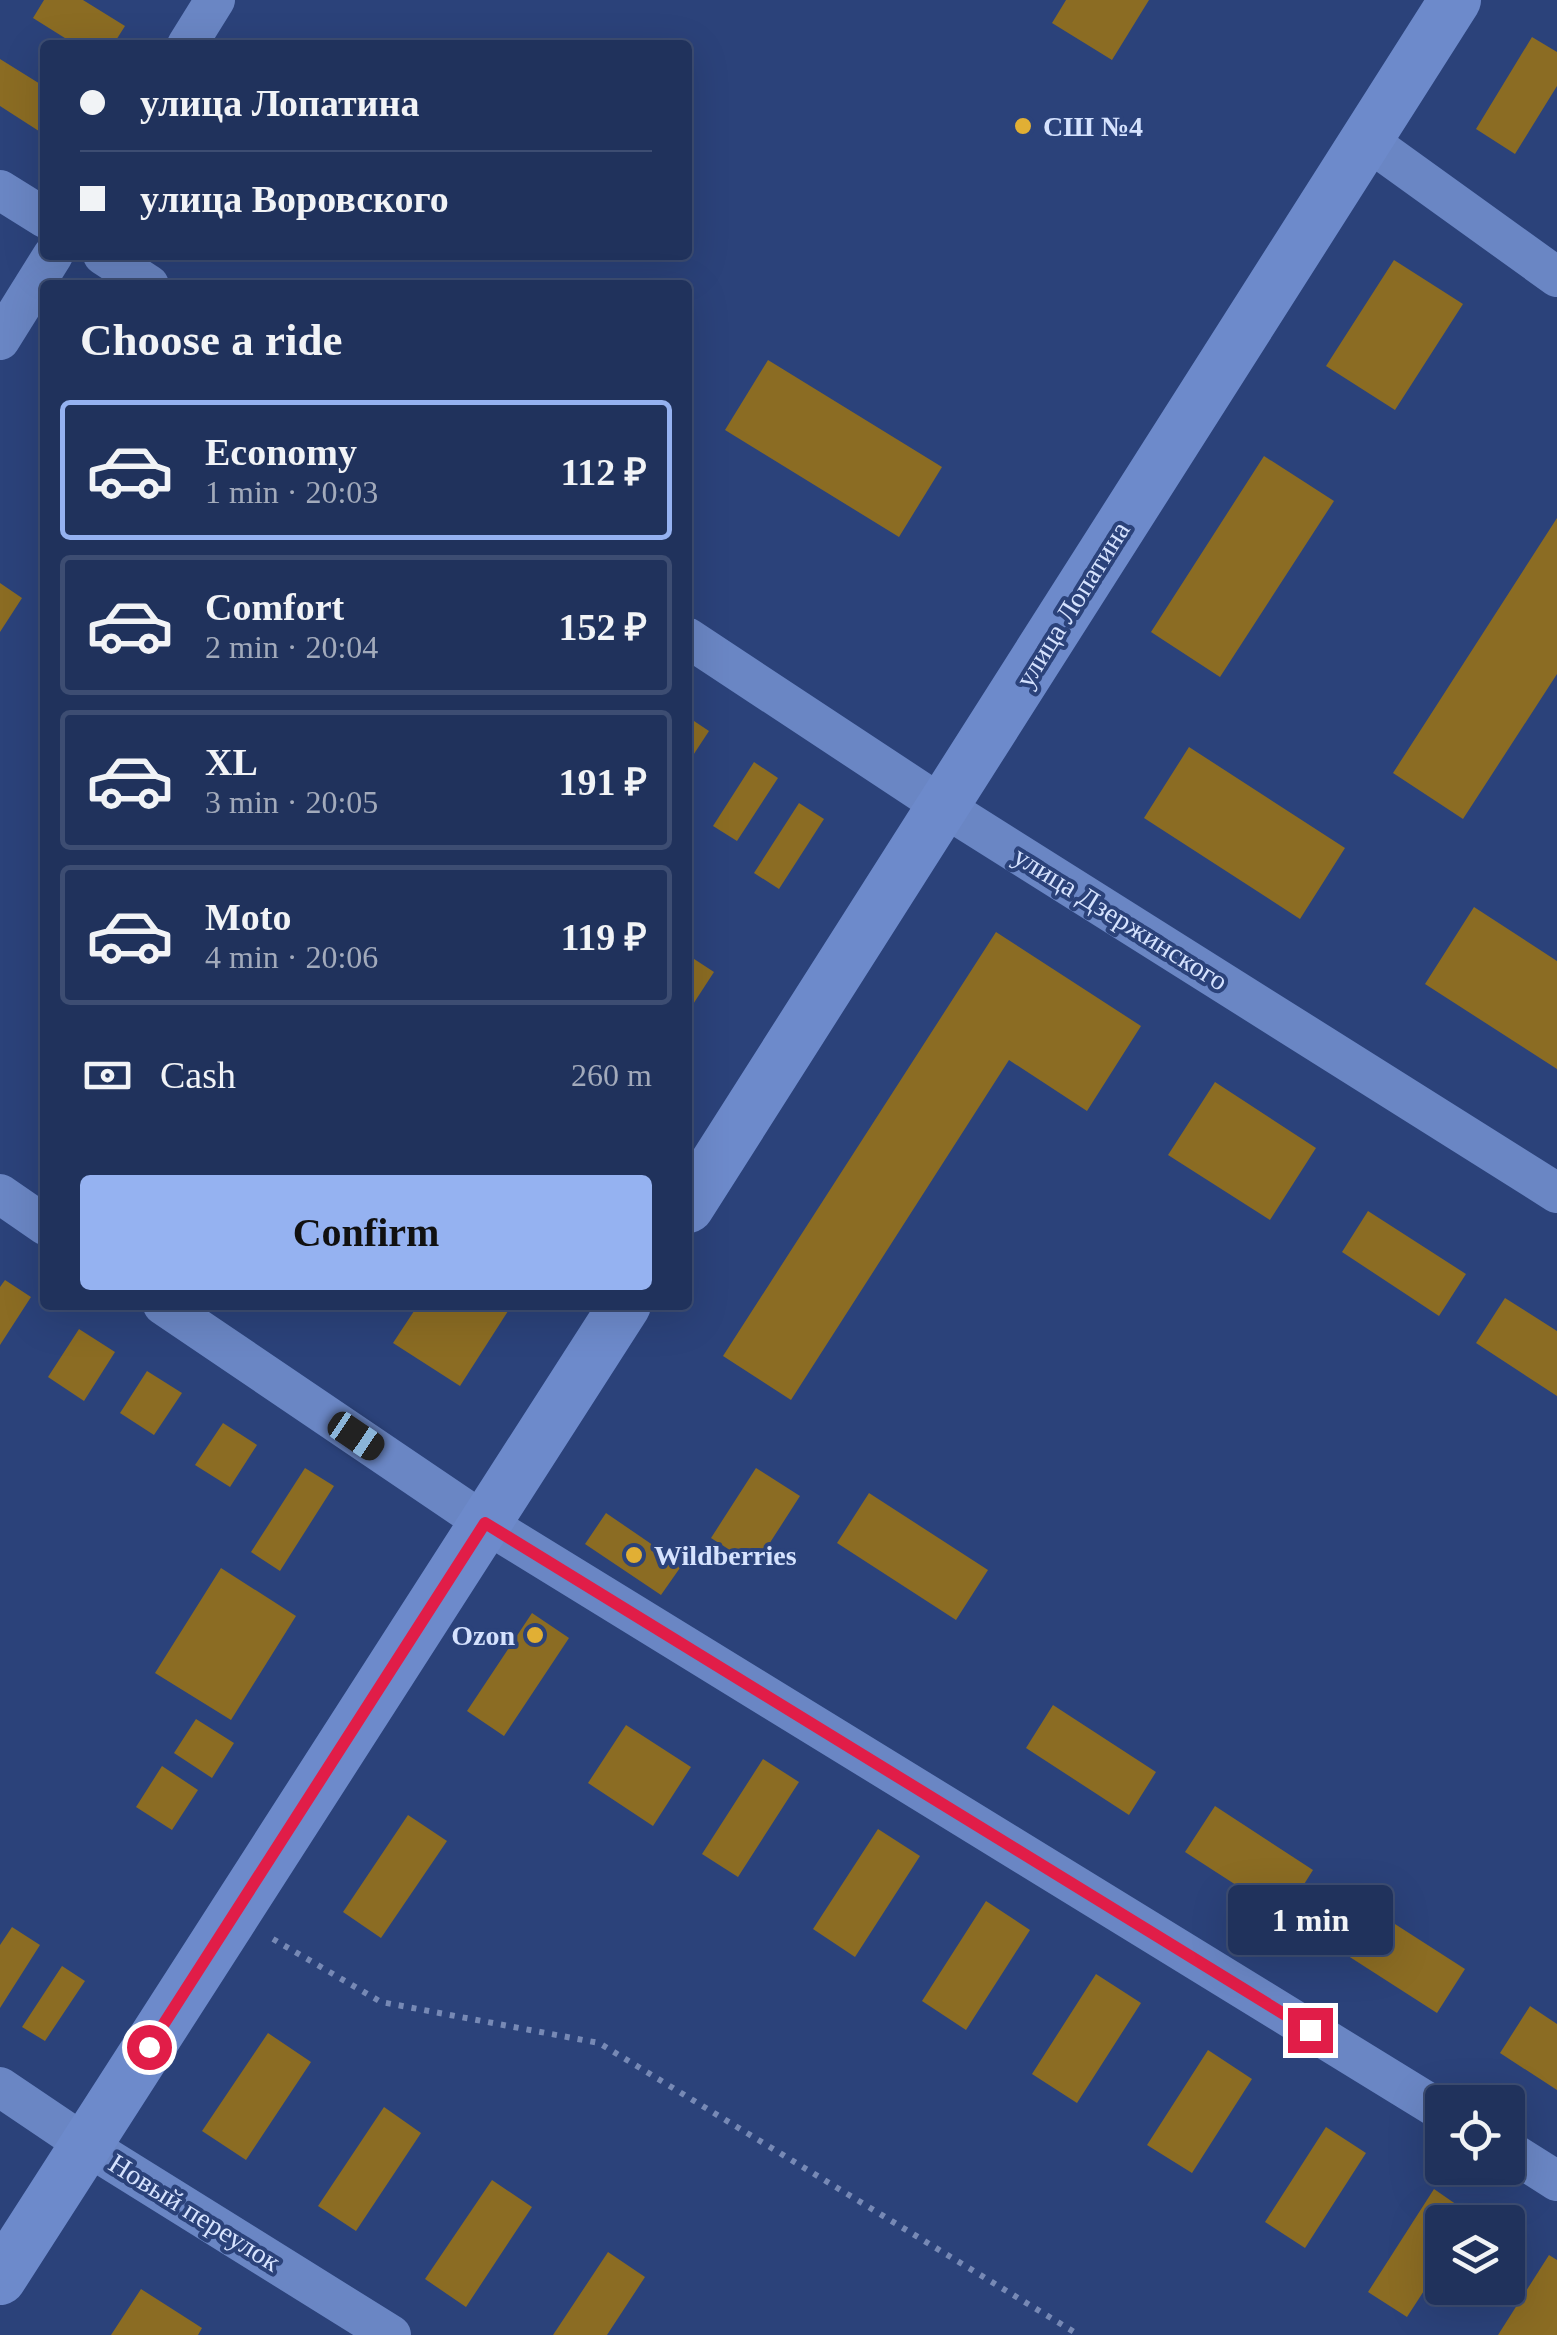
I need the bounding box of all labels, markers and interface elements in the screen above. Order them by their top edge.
text: улица Лопатина [140,82,419,124]
place label: СШ №4 [1043,111,1143,142]
marker: СШ №4 [1012,115,1034,137]
text: улица Воровского [140,178,449,220]
text: Choose a ride [80,315,343,365]
icon: car [85,425,175,515]
text: Economy [205,431,357,473]
text: 112 ₽ [560,451,647,493]
text: 1 min · 20:03 [205,474,378,510]
street label: улица Лопатина [1009,515,1136,693]
icon: car [85,580,175,670]
text: Comfort [205,586,344,628]
text: 152 ₽ [558,606,647,648]
text: 2 min · 20:04 [205,629,378,665]
icon: car [85,735,175,825]
text: XL [205,741,258,783]
text: 191 ₽ [558,761,647,803]
text: 3 min · 20:05 [205,784,378,820]
street label: улица Дзержинского [1008,840,1233,997]
icon: car [85,890,175,980]
text: Moto [205,896,292,938]
text: 119 ₽ [560,916,647,958]
text: 4 min · 20:06 [205,939,378,975]
icon: cash [80,1048,135,1103]
text: Cash [160,1054,236,1096]
text: 260 m [571,1057,652,1093]
button: Confirm [80,1175,652,1290]
car [323,1407,389,1465]
place label: Wildberries [654,1540,797,1571]
marker: Wildberries [623,1544,645,1566]
place label: Ozon [451,1620,515,1651]
marker: Ozon [524,1624,546,1646]
callout: 1 min [1228,1885,1392,1955]
text: 1 min [1272,1902,1349,1938]
route end [1288,2008,1333,2053]
route start [127,2025,172,2070]
map controls [1425,2085,1525,2305]
button: locate [1425,2085,1525,2185]
street label: Новый переулок [104,2147,286,2278]
button: layers [1425,2205,1525,2305]

